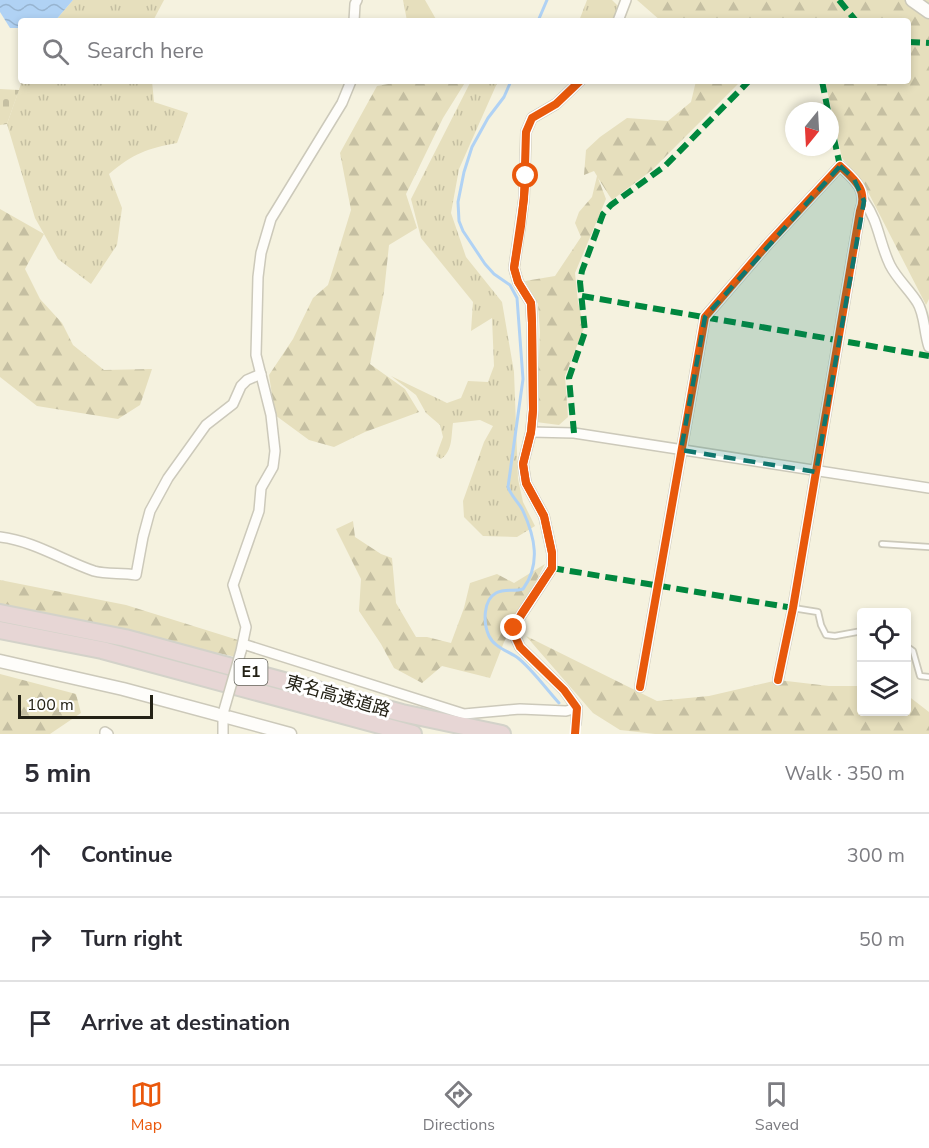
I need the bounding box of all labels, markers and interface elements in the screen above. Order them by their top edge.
search box [18,18,911,84]
icon: search [39,35,72,68]
text: Search here [87,36,204,66]
north arrow [785,102,839,156]
route start [512,162,538,188]
map controls [857,608,911,716]
button: locate [857,608,911,662]
route end [500,614,526,640]
road number: E1 [234,659,268,685]
button: layers [857,662,911,716]
street label: 東名高速道路 [283,670,393,722]
scale bar [18,692,153,720]
text: 100 m [27,694,74,716]
text: 5 min [24,756,91,791]
text: Walk · 350 m [785,760,905,787]
icon: ahead [24,839,57,872]
text: Continue [81,840,172,870]
text: 300 m [847,842,905,869]
icon: right [24,923,57,956]
text: Turn right [81,924,182,954]
text: 50 m [859,926,905,953]
icon: arrive [24,1007,57,1040]
text: Arrive at destination [81,1008,290,1038]
tab: Map [130,1078,163,1136]
tab: Directions [423,1078,495,1136]
tab: Saved [755,1078,799,1136]

